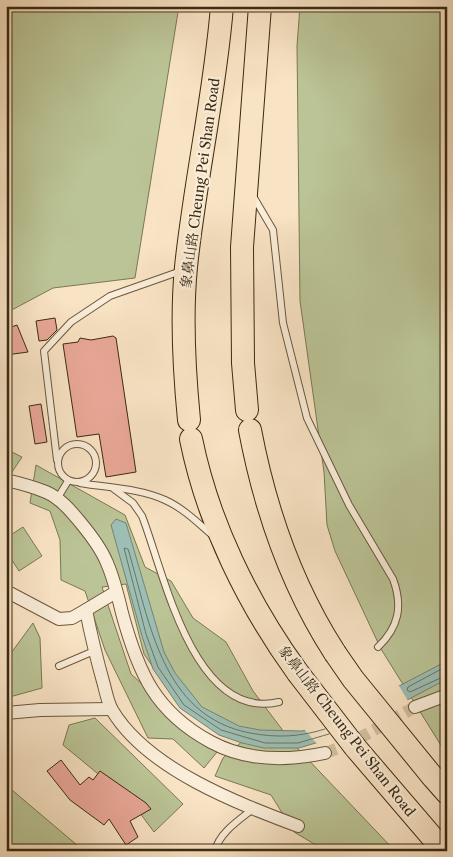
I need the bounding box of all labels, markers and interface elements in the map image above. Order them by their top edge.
street label: 象鼻山路 Cheung Pei Shan Road [176,76,224,289]
street label: 象鼻山路 Cheung Pei Shan Road [275,642,420,820]

